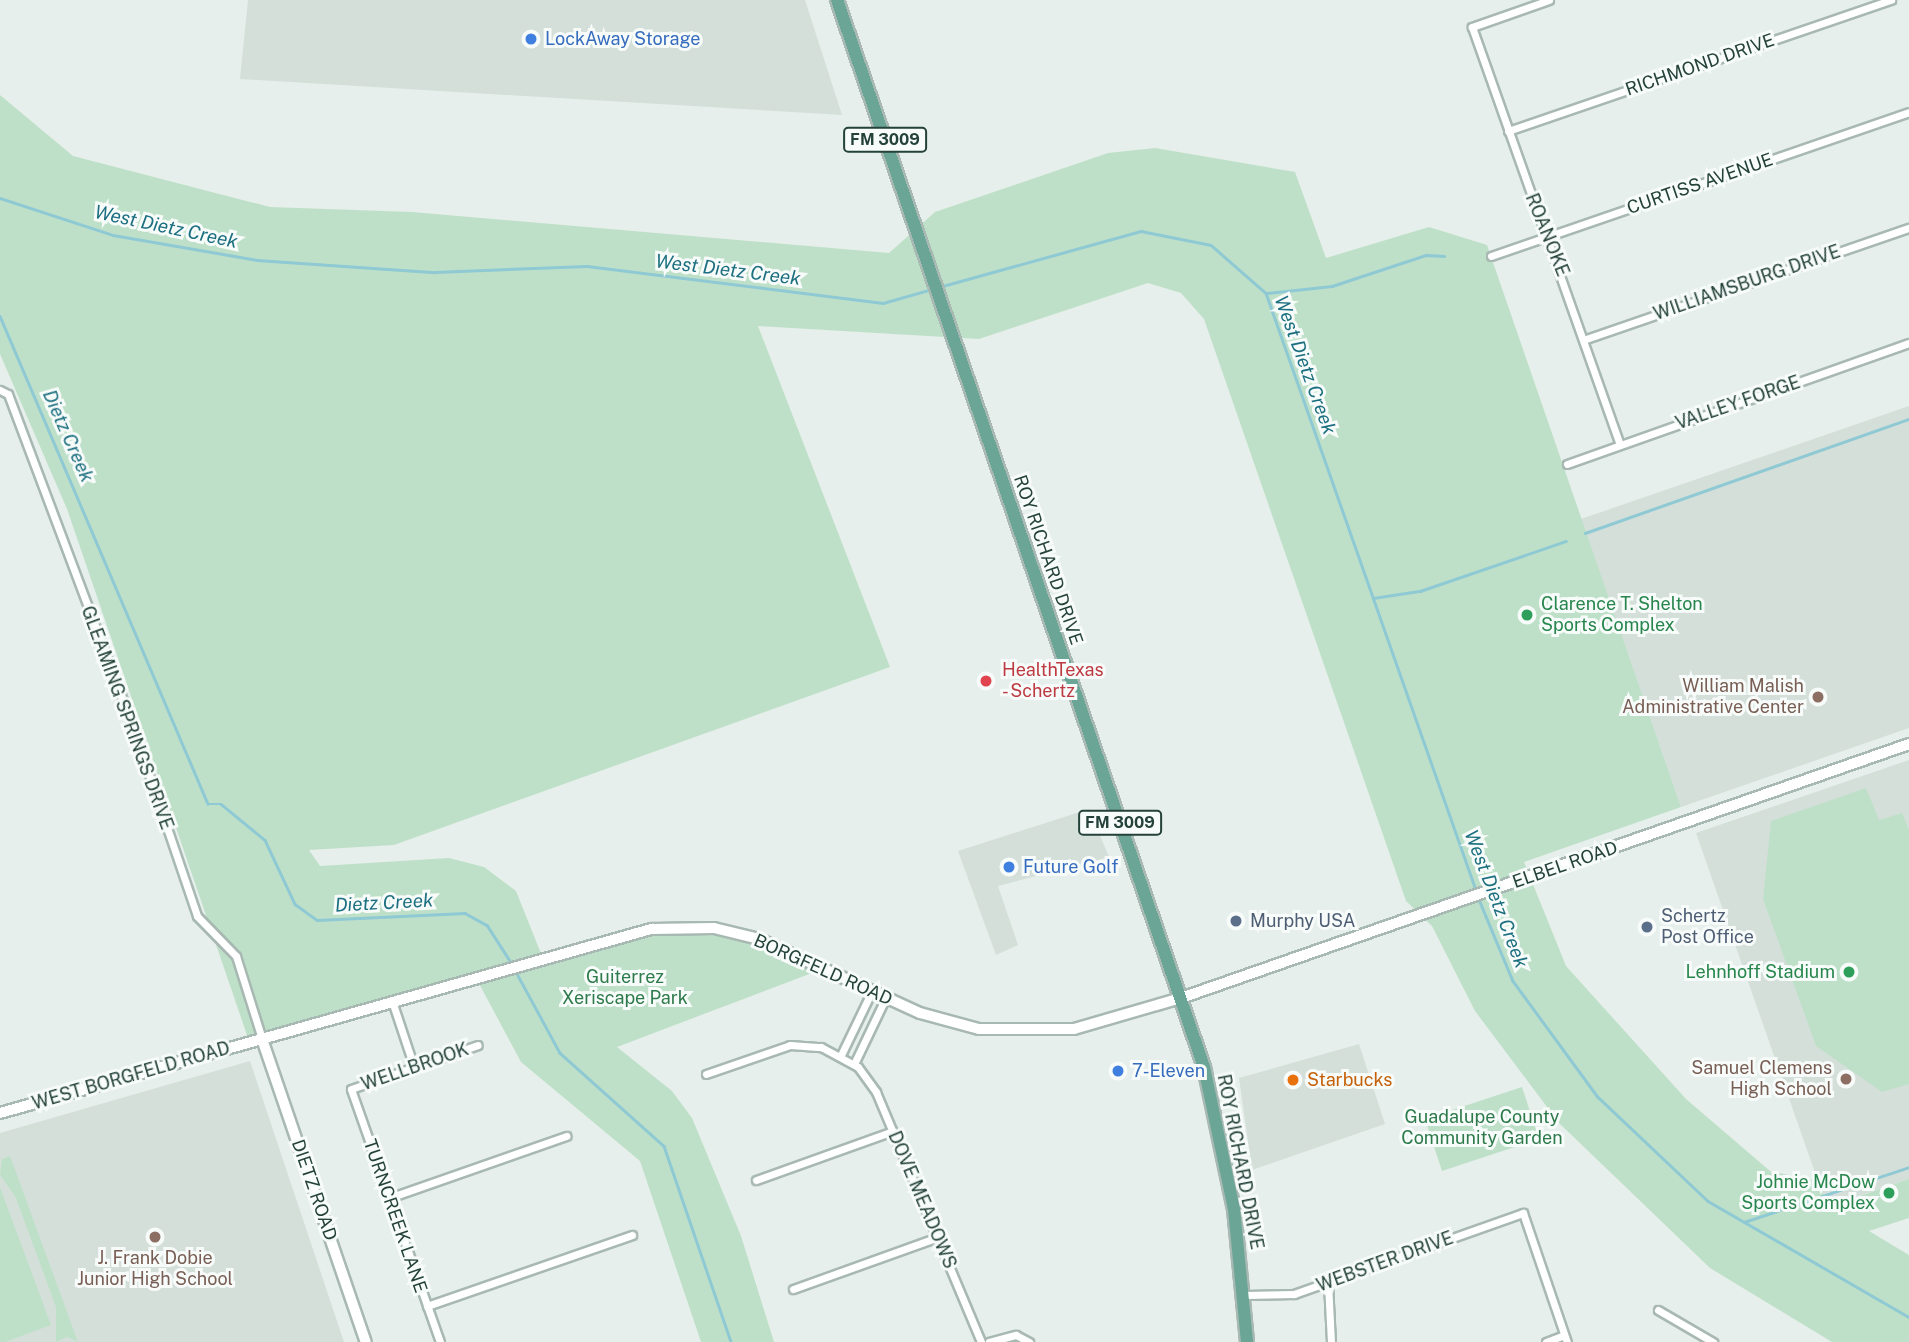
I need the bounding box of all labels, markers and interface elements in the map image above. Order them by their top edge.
place label: LockAway Storage [545,28,701,50]
street label: RICHMOND DRIVE [1623,29,1777,101]
marker: LockAway Storage [523,31,539,47]
road number: FM 3009 [843,128,927,152]
street label: CURTISS AVENUE [1624,149,1776,219]
street label: ROANOKE [1521,190,1573,280]
water label: West Dietz Creek [92,201,240,253]
street label: WILLIAMSBURG DRIVE [1651,241,1843,325]
water label: West Dietz Creek [654,250,802,290]
water label: West Dietz Creek [1269,293,1341,437]
street label: VALLEY FORGE [1673,372,1803,434]
water label: Dietz Creek [38,386,98,486]
street label: ROY RICHARD DRIVE [1009,472,1087,648]
place label: Clarence T. Shelton Sports Complex [1541,594,1703,636]
street label: GLEAMING SPRINGS DRIVE [76,603,178,833]
marker: Clarence T. Shelton Sports Complex [1519,607,1535,623]
place label: HealthTexas - Schertz [1002,660,1104,702]
marker: HealthTexas - Schertz [976,671,996,691]
place label: William Malish Administrative Center [1622,676,1804,718]
marker: William Malish Administrative Center [1810,689,1826,705]
road number: FM 3009 [1078,810,1162,836]
water label: West Dietz Creek [1459,827,1533,971]
street label: ELBEL ROAD [1510,837,1620,893]
place label: Future Golf [1023,856,1118,878]
marker: Future Golf [1001,859,1017,875]
water label: Dietz Creek [334,889,434,917]
place label: Schertz Post Office [1661,906,1754,948]
place label: Murphy USA [1250,910,1355,932]
marker: Murphy USA [1228,913,1244,929]
marker: Schertz Post Office [1639,919,1655,935]
street label: BORGFELD ROAD [750,930,896,1010]
place label: Lehnhoff Stadium [1686,961,1835,983]
marker: Lehnhoff Stadium [1841,964,1857,980]
park label: Guiterrez Xeriscape Park [562,967,688,1010]
street label: WEST BORGFELD ROAD [30,1037,232,1115]
street label: WELLBROOK [359,1039,471,1095]
place label: Samuel Clemens High School [1691,1058,1832,1100]
place label: 7-Eleven [1132,1060,1205,1082]
marker: 7-Eleven [1110,1063,1126,1079]
place label: Starbucks [1307,1069,1392,1091]
marker: Samuel Clemens High School [1838,1071,1854,1087]
street label: ROY RICHARD DRIVE [1212,1072,1268,1252]
marker: Starbucks [1285,1072,1301,1088]
park label: Guadalupe County Community Garden [1401,1107,1563,1150]
street label: DOVE MEADOWS [883,1128,961,1272]
street label: TURNCREEK LANE [359,1136,431,1296]
street label: DIETZ ROAD [287,1137,341,1243]
place label: Johnie McDow Sports Complex [1741,1172,1875,1214]
marker: Johnie McDow Sports Complex [1881,1185,1897,1201]
street label: WEBSTER DRIVE [1314,1227,1456,1297]
marker: J. Frank Dobie Junior High School [147,1229,163,1245]
place label: J. Frank Dobie Junior High School [77,1248,233,1290]

